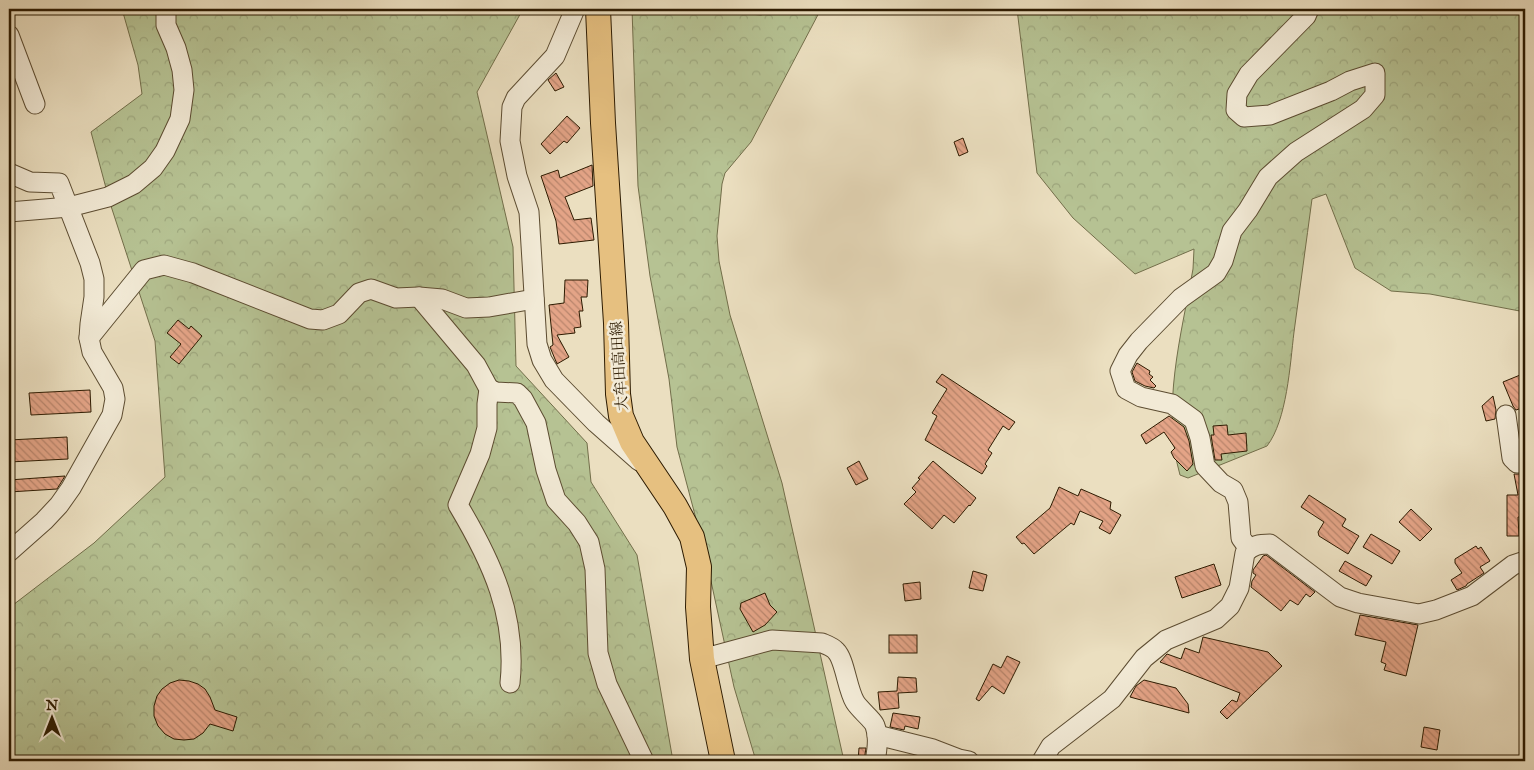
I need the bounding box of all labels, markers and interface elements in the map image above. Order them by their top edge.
street label: 大牟田高田線 [607,320,632,412]
north arrow [28,692,78,742]
text: N [45,697,58,715]

